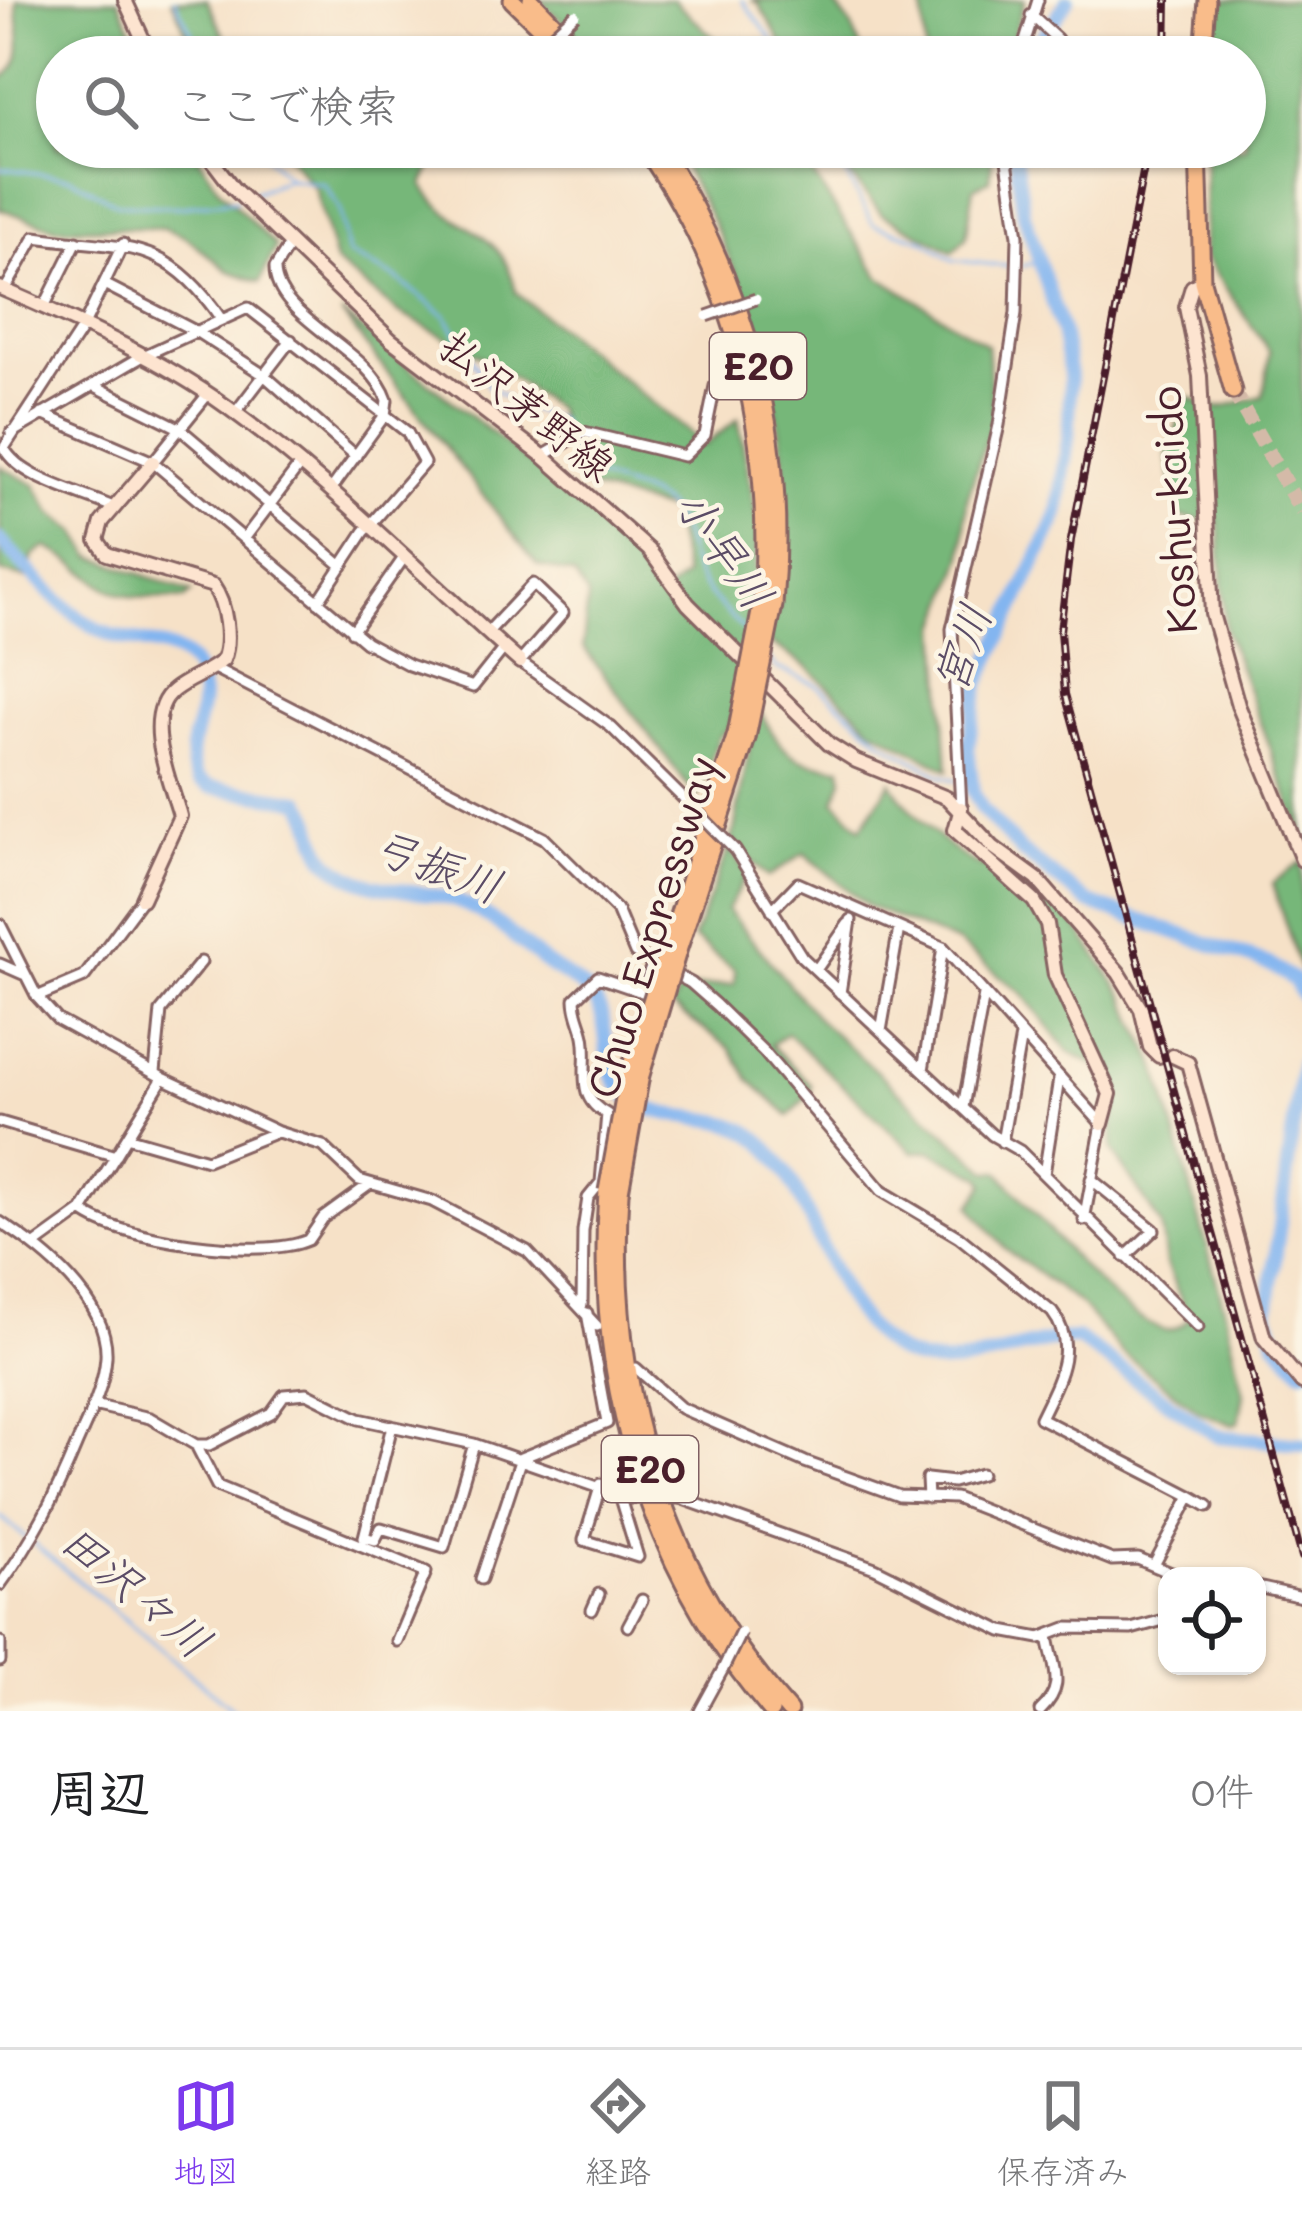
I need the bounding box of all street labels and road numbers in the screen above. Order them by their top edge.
street label: 払沢茅野線 [429,317,627,492]
road number: E20 [710,333,806,399]
street label: Koshu-kaido [1136,384,1209,636]
street label: Chuo Expressway [573,749,730,1104]
road number: E20 [602,1436,698,1502]

